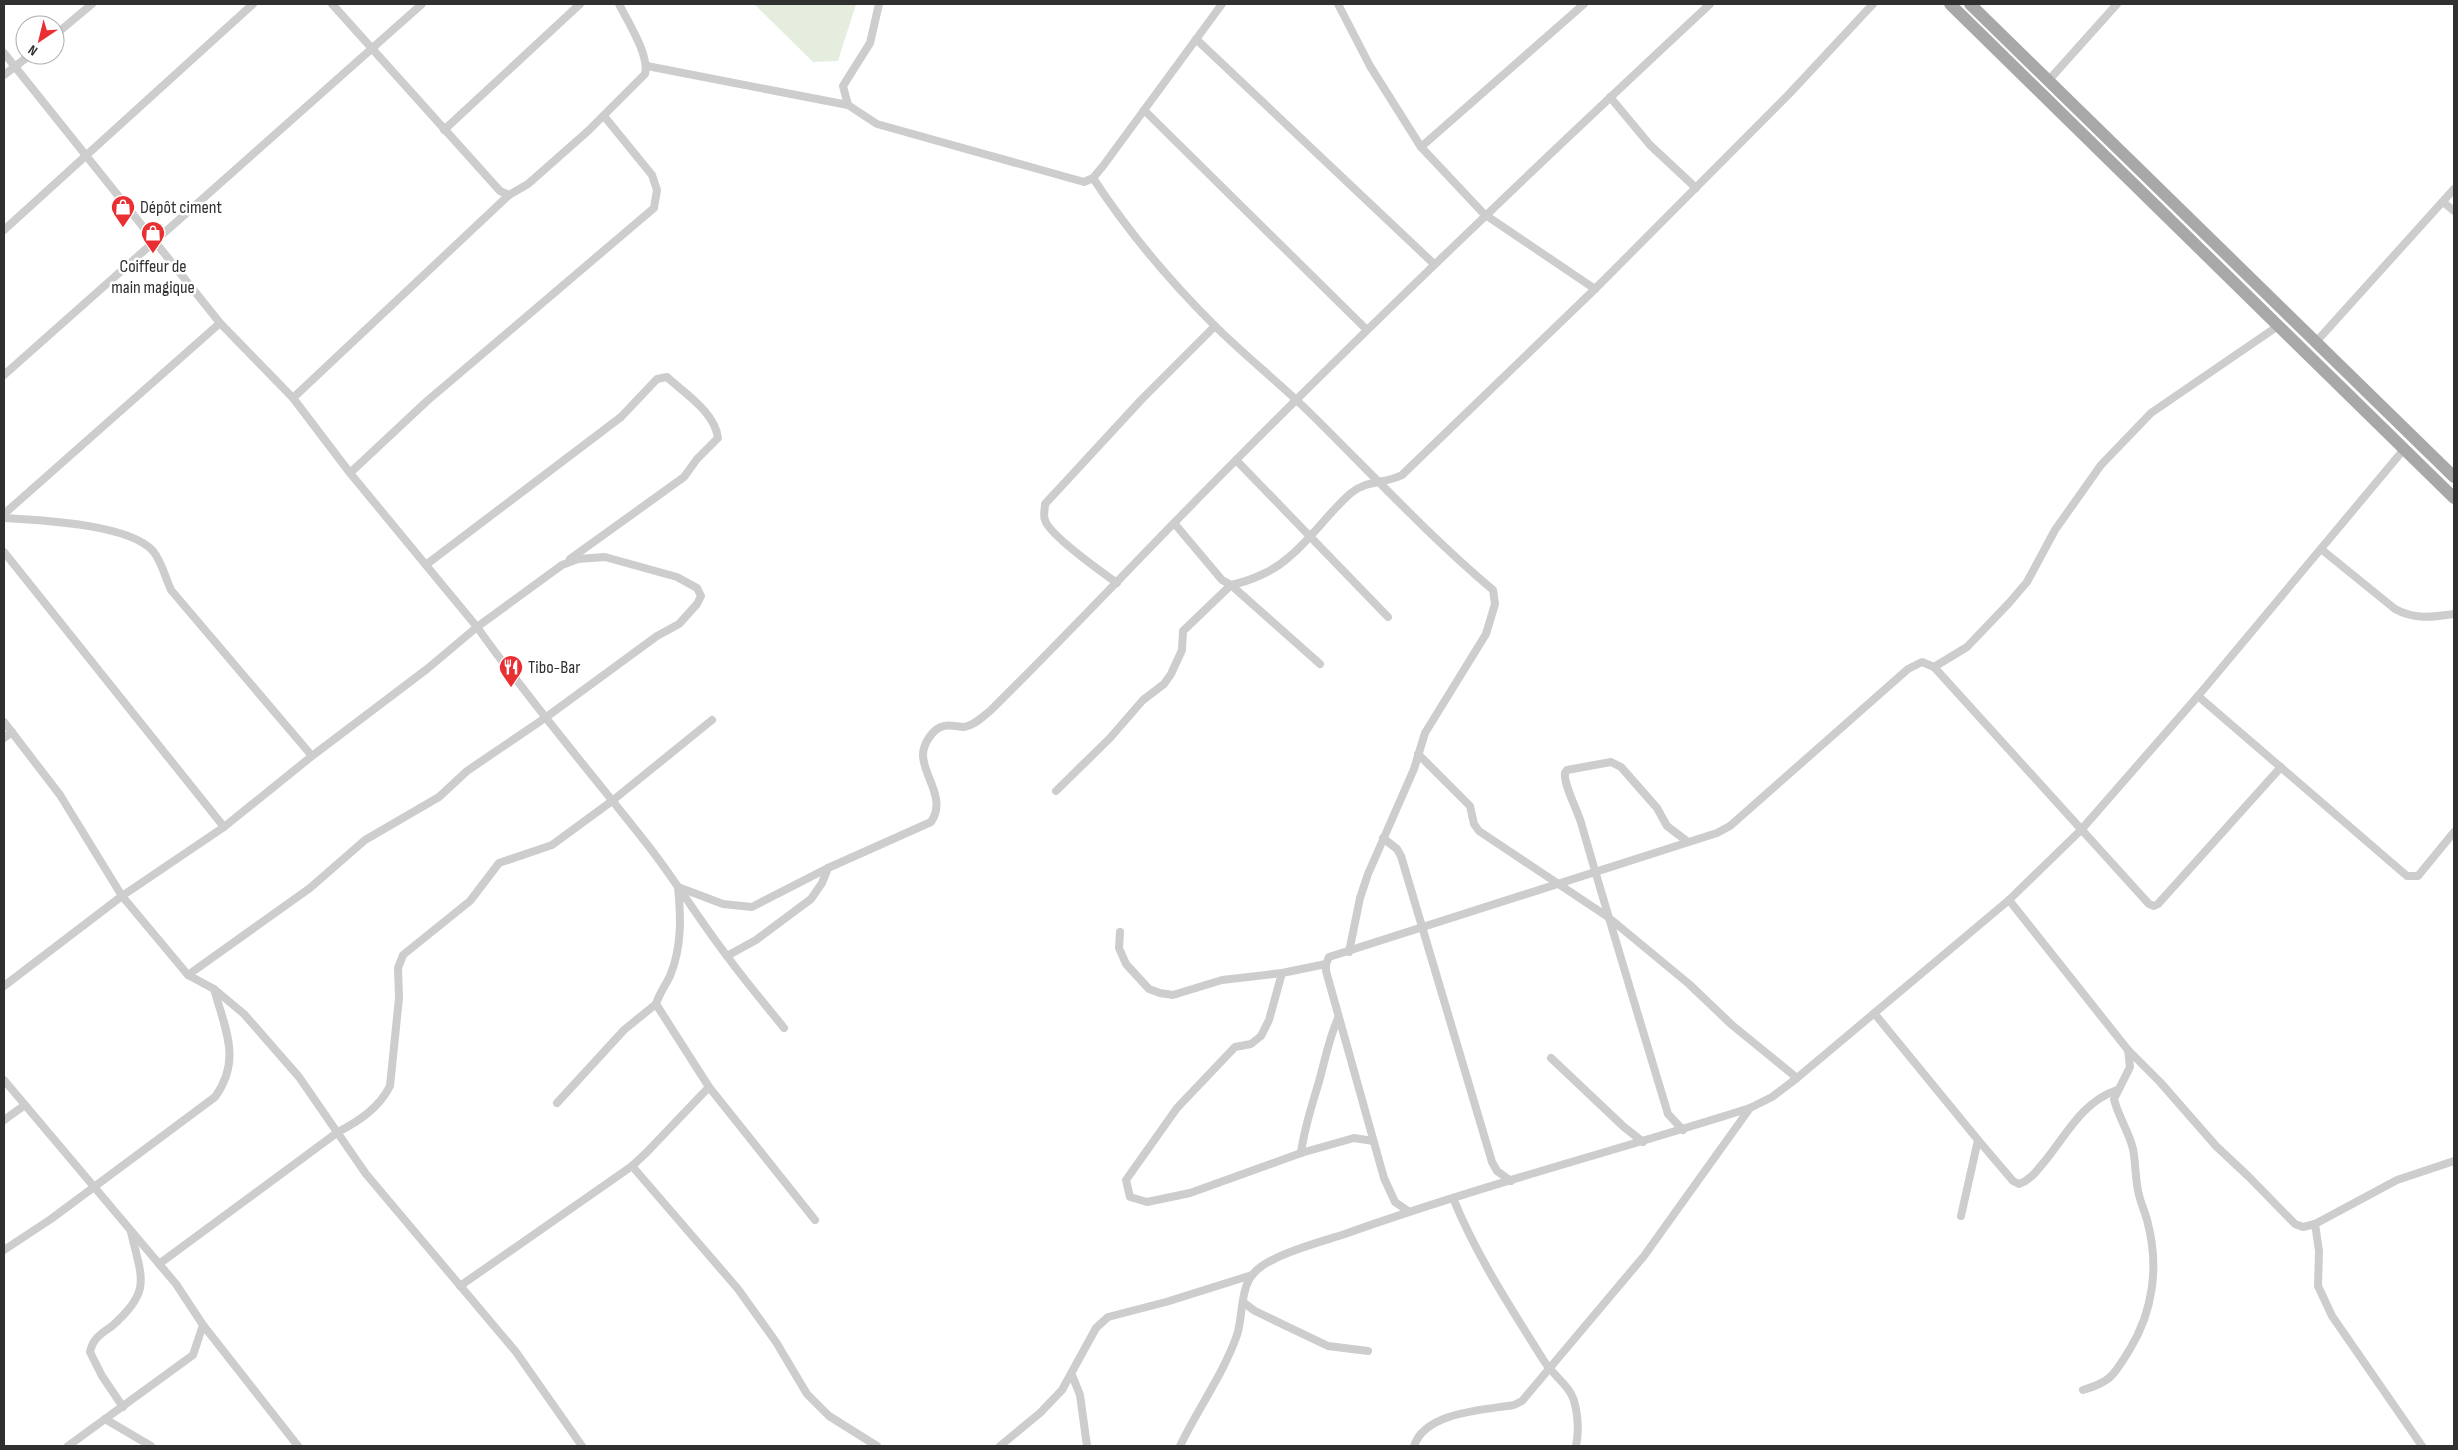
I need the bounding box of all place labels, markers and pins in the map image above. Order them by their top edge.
shop icon: Dépôt ciment [110,194,136,228]
place label: Dépôt ciment [140,197,223,218]
shop icon: Coiffeur de main magique [140,220,166,254]
place label: Coiffeur de main magique [111,256,195,298]
restaurant icon: Tibo-Bar [498,654,524,688]
place label: Tibo-Bar [528,657,580,678]

